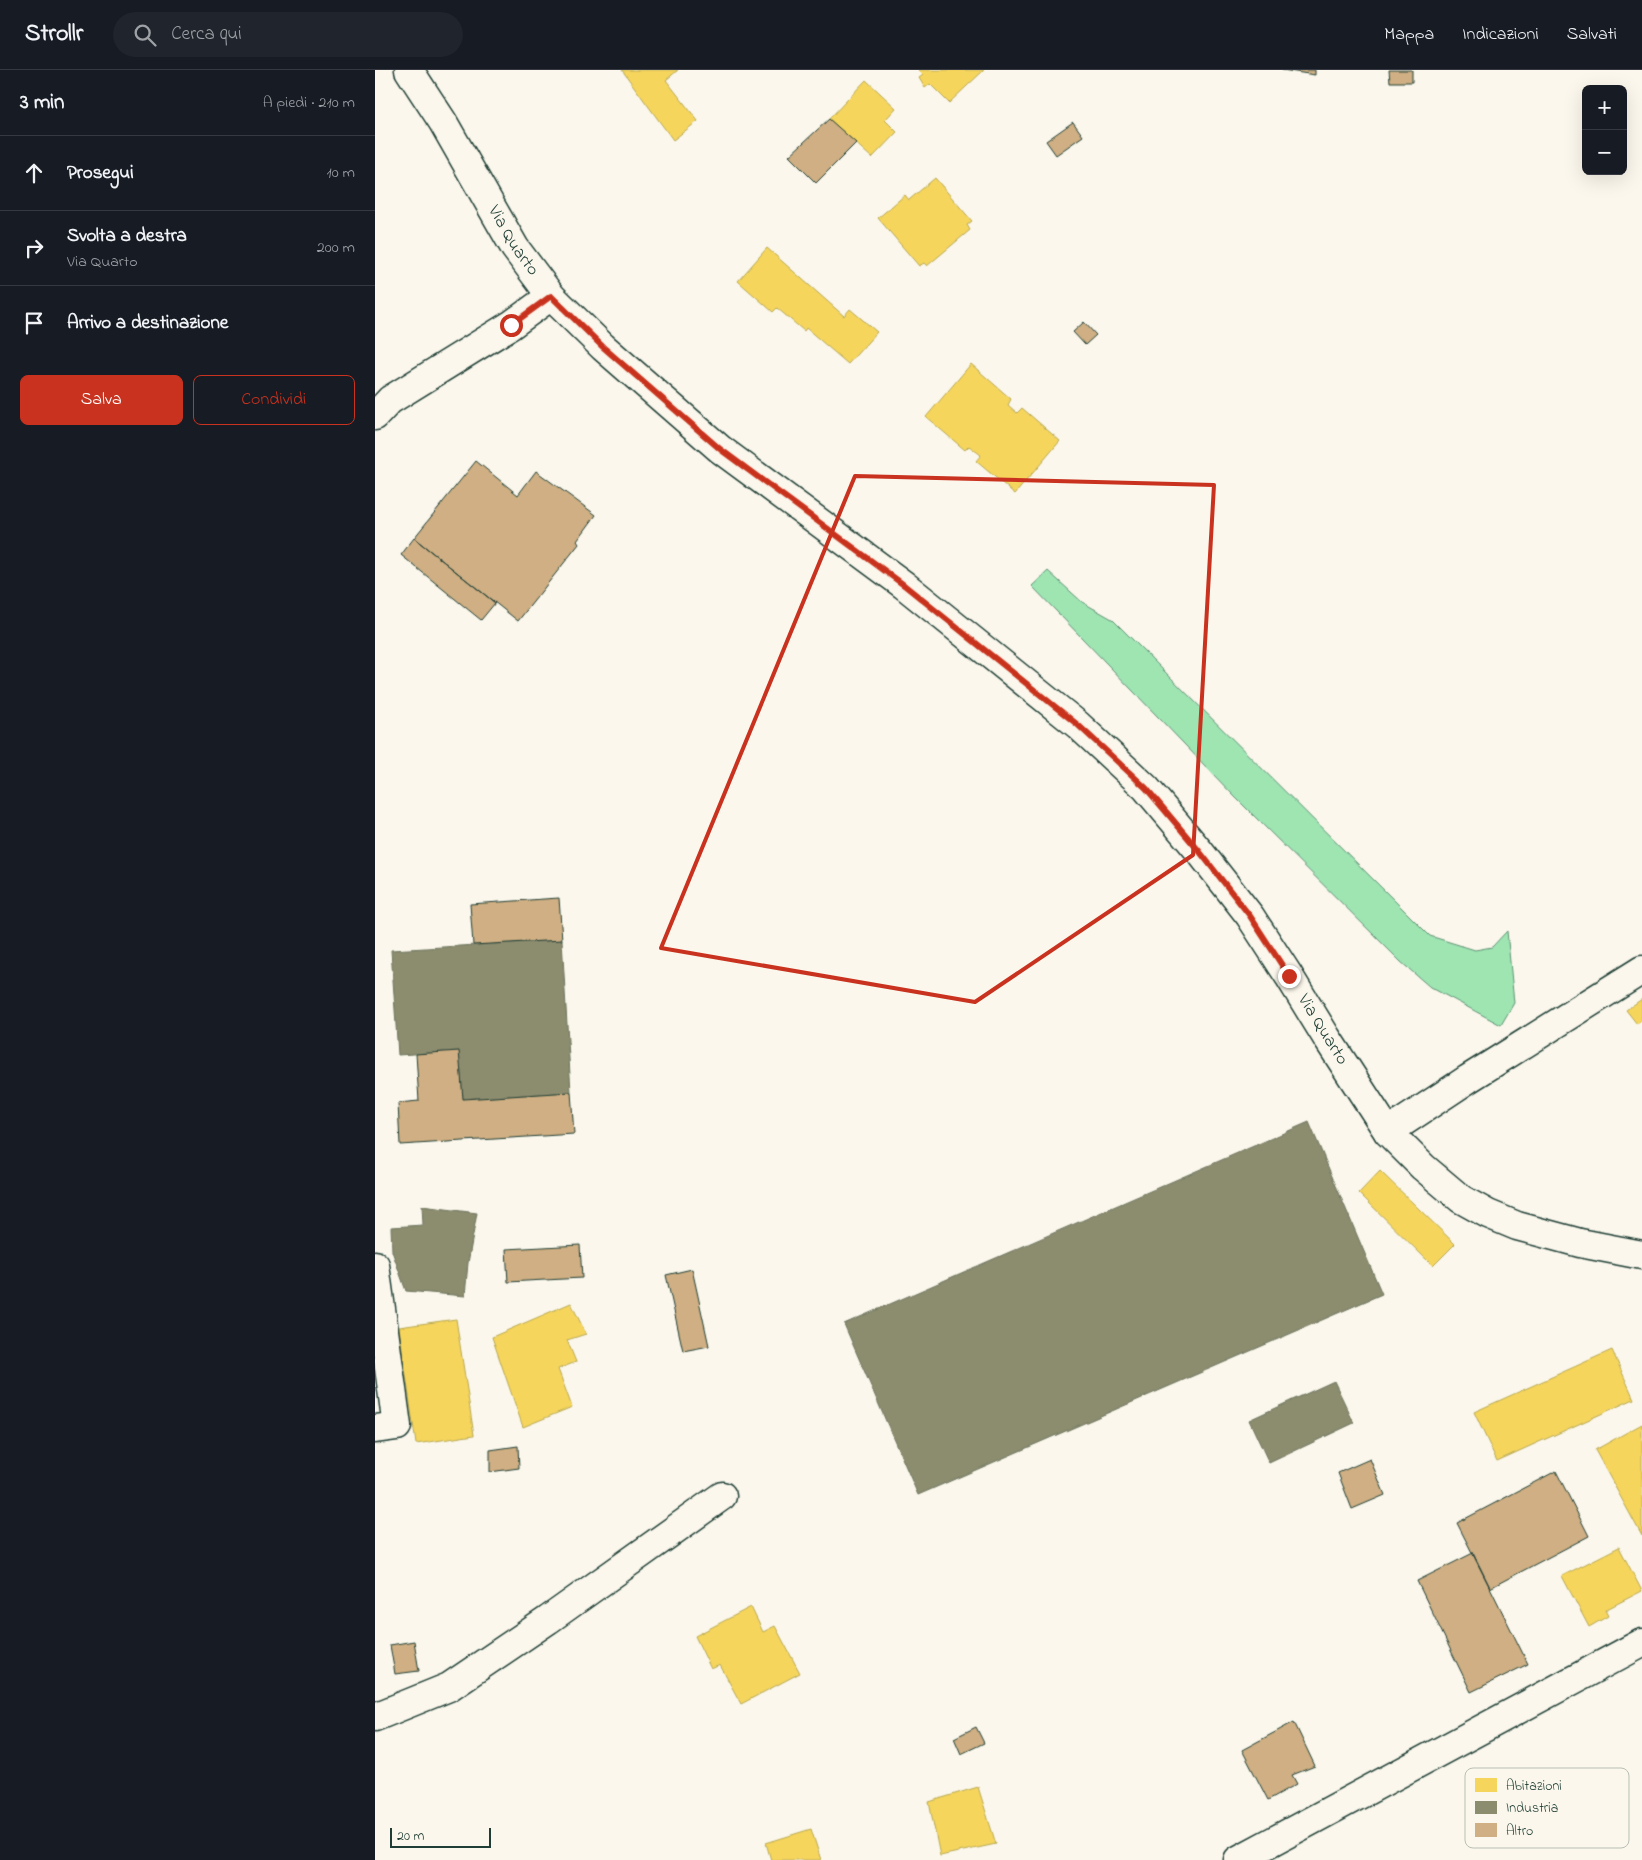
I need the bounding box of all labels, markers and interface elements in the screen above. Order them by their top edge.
search box [113,12,463,57]
text: Strollr [25,17,83,52]
icon: search [131,21,159,49]
text: Cerca qui [171,21,242,48]
text: Mappa [1384,22,1434,48]
text: Indicazioni [1462,22,1539,48]
text: Salvati [1567,22,1617,48]
map controls [1582,85,1627,175]
button: + [1582,85,1627,130]
text: 3 min [20,88,64,118]
text: A piedi · 210 m [263,91,355,115]
button: − [1582,130,1627,175]
icon: ahead [20,159,48,187]
text: Prosegui [67,160,134,187]
text: 10 m [327,161,355,185]
street label: Via Quarto [480,200,545,282]
text: Svolta a destra [67,223,187,250]
icon: right [20,234,48,262]
text: 200 m [317,236,355,260]
text: Via Quarto [67,250,138,274]
icon: arrive [20,309,48,337]
text: Arrivo a destinazione [67,310,228,337]
route start [500,314,523,337]
button: Salva [20,375,183,425]
button: Condividi [193,375,355,425]
route end [1278,965,1301,988]
street label: Via Quarto [1290,988,1354,1071]
legend [1465,1768,1629,1848]
text: Abitazioni [1506,1776,1562,1797]
text: Industria [1506,1798,1558,1819]
text: Altro [1506,1821,1533,1842]
scale bar [390,1825,491,1848]
text: 20 m [397,1826,424,1847]

